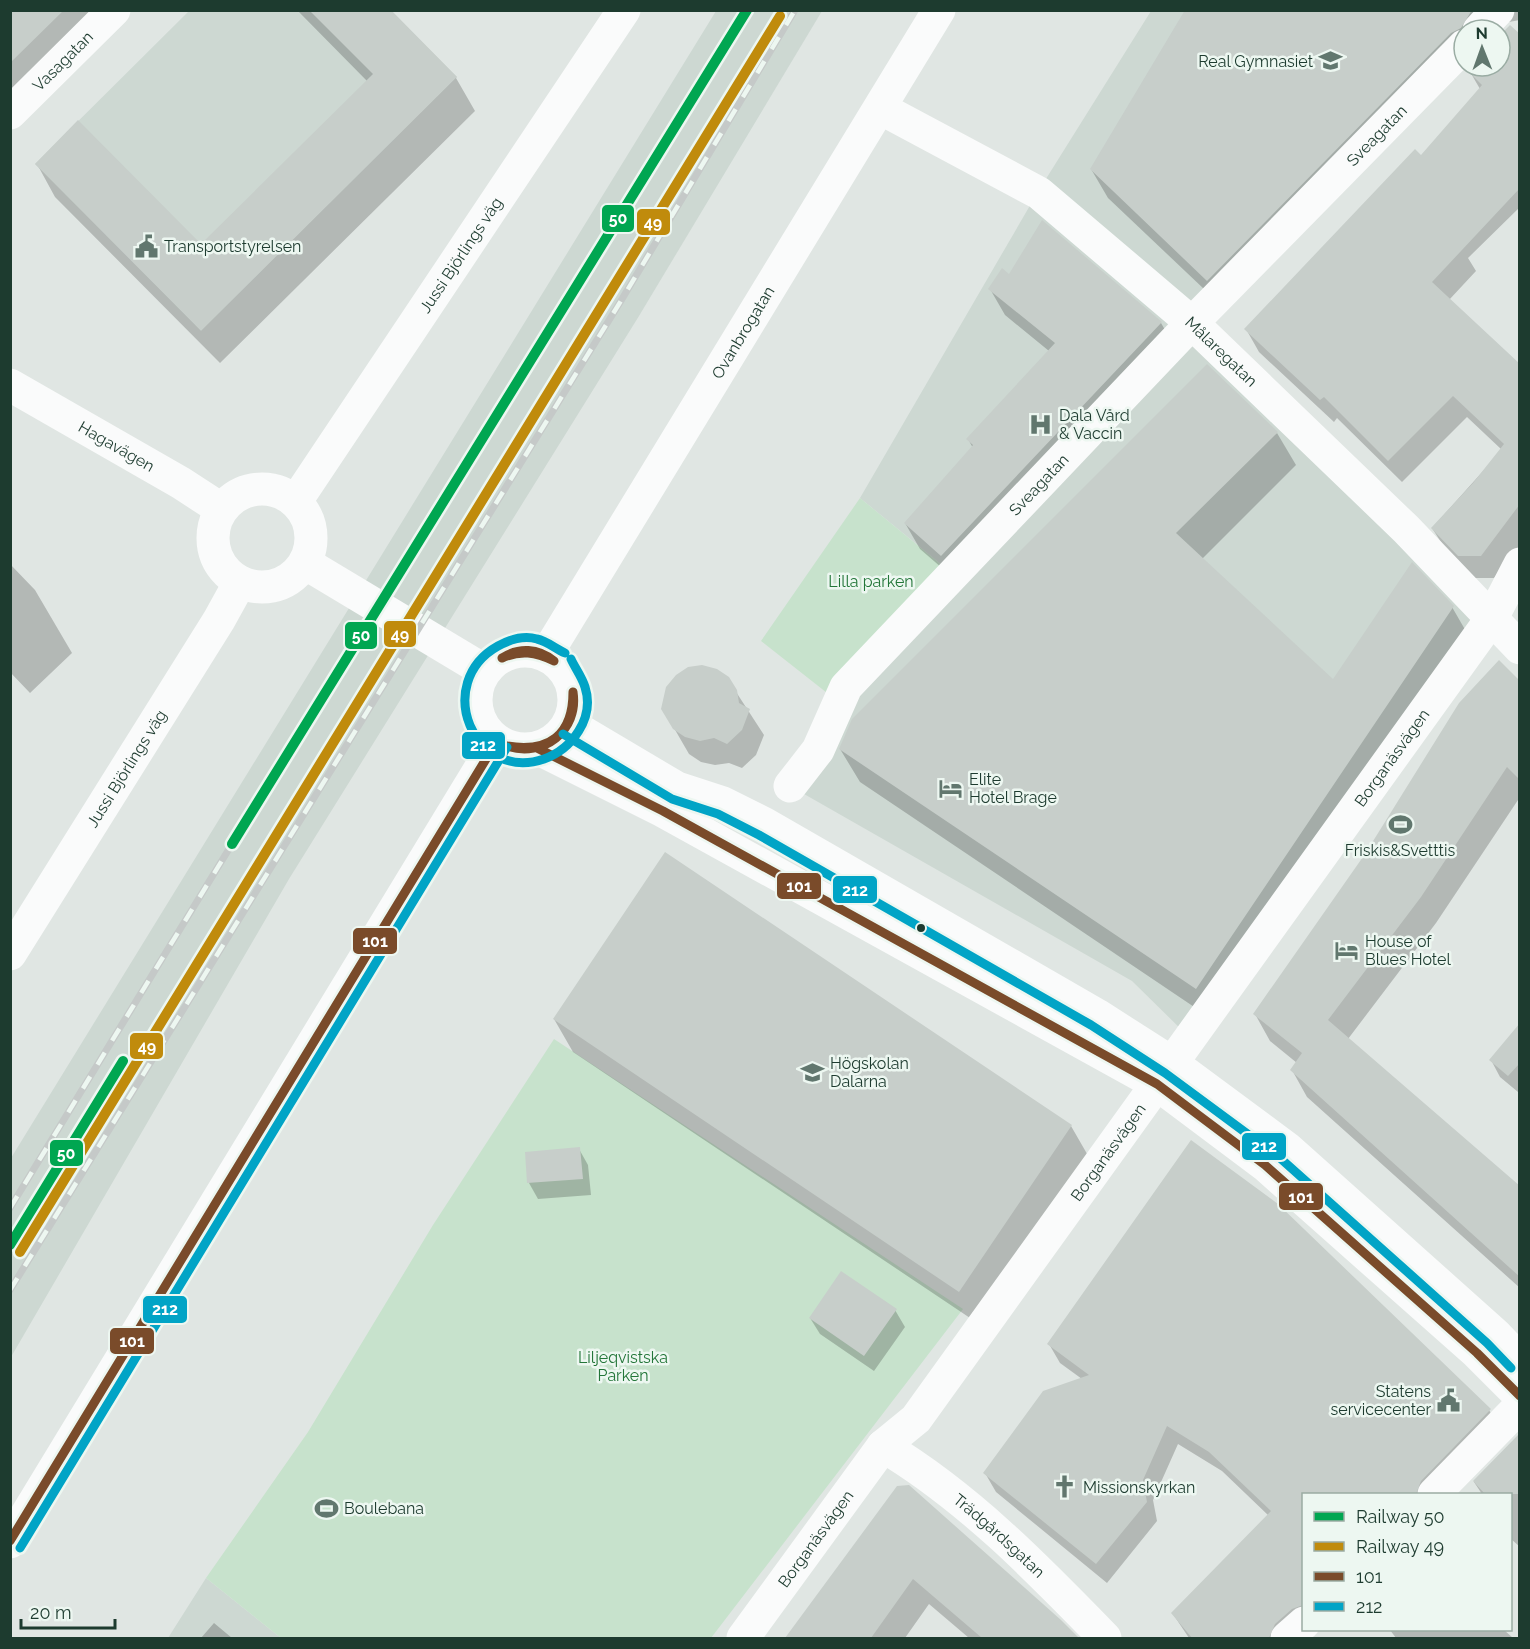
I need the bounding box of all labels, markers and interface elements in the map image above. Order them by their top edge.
north arrow [1452,18,1512,78]
text: N [1475,24,1488,43]
street label: Vasagatan [29,27,97,95]
school or university icon: Real Gymnasiet [1318,48,1344,74]
place label: Real Gymnasiet [1198,52,1314,71]
street label: Sveagatan [1343,101,1411,170]
street label: Jussi Björlings väg [415,194,506,317]
line badge: 50 [601,204,635,233]
line badge: 49 [636,208,671,236]
text: 50 [609,209,628,228]
text: 49 [644,213,662,232]
public building icon: Transportstyrelsen [133,233,159,259]
place label: Transportstyrelsen [164,237,301,256]
street label: Ovanbrogatan [708,283,779,382]
street label: Målaregatan [1181,313,1261,391]
place label: Dala Vård & Vaccin [1059,406,1130,443]
hospital icon: Dala Vård & Vaccin [1028,411,1054,437]
street label: Hagavägen [75,417,158,476]
street label: Sveagatan [1005,450,1073,520]
park label: Lilla parken [828,572,914,591]
line badge: 49 [383,620,417,648]
line badge: 50 [344,621,378,650]
text: 49 [391,625,409,644]
text: 50 [352,626,371,645]
street label: Borganäsvägen [1351,705,1434,810]
street label: Jussi Björlings väg [83,706,170,831]
line badge: 212 [461,731,506,760]
text: 212 [470,736,496,755]
place label: Elite Hotel Brage [969,770,1057,807]
hotel icon: Elite Hotel Brage [938,775,964,801]
sports icon: Friskis&Svetttis [1387,812,1413,838]
place label: Friskis&Svetttis [1345,841,1455,860]
line badge: 101 [776,872,822,900]
line badge: 212 [832,875,878,904]
text: 101 [786,877,812,896]
text: 212 [842,881,868,900]
unlabelled marker [915,922,927,934]
line badge: 101 [352,927,398,955]
text: 101 [362,932,388,951]
place label: House of Blues Hotel [1365,932,1451,969]
hotel icon: House of Blues Hotel [1334,937,1360,963]
line badge: 49 [129,1032,164,1060]
text: 49 [138,1037,156,1056]
place label: Högskolan Dalarna [830,1054,909,1091]
school or university icon: Högskolan Dalarna [799,1059,825,1085]
street label: Borganäsvägen [1067,1100,1150,1205]
line badge: 212 [1241,1132,1287,1161]
text: 212 [1251,1137,1277,1156]
line badge: 50 [49,1139,84,1167]
text: 50 [57,1144,76,1163]
line badge: 101 [1278,1182,1324,1211]
text: 101 [1288,1188,1314,1207]
line badge: 212 [142,1295,188,1324]
text: 212 [152,1300,178,1319]
line badge: 101 [109,1327,155,1355]
text: 101 [119,1332,145,1351]
park label: Liljeqvistska Parken [578,1348,668,1385]
place label: Statens servicecenter [1331,1382,1431,1419]
public building icon: Statens servicecenter [1436,1387,1462,1413]
church icon: Missionskyrkan [1052,1474,1078,1500]
place label: Missionskyrkan [1083,1478,1195,1497]
street label: Borganäsvägen [774,1487,858,1591]
street label: Trädgårdsgatan [950,1490,1049,1582]
legend [1302,1493,1512,1631]
sports icon: Boulebana [313,1495,339,1521]
place label: Boulebana [344,1499,424,1518]
text: Railway 50 [1356,1506,1445,1527]
text: Railway 49 [1356,1536,1444,1557]
text: 101 [1356,1566,1383,1587]
scale bar [21,1592,116,1630]
text: 212 [1356,1596,1382,1617]
text: 20 m [30,1602,72,1623]

